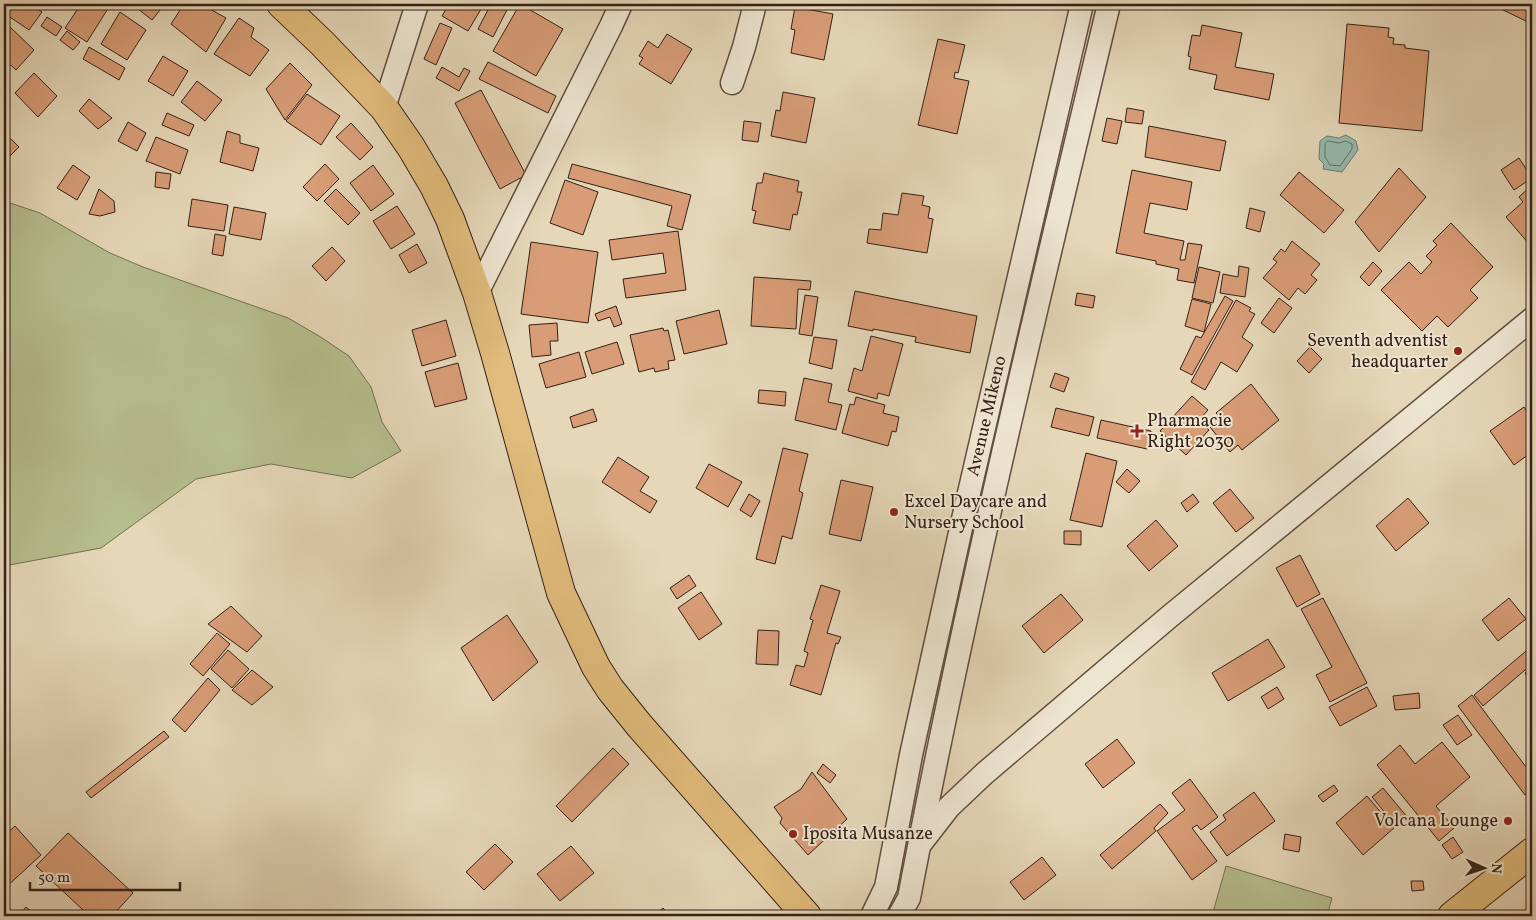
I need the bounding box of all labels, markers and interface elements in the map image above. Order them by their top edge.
place label: Seventh adventist headquarter [1307,329,1448,375]
marker: Seventh adventist headquarter [1452,345,1464,357]
street label: Avenue Mikeno [961,353,1013,479]
place label: Pharmacie Right 2030 [1147,409,1234,455]
marker: Pharmacie Right 2030 [1131,425,1143,437]
place label: Excel Daycare and Nursery School [904,490,1047,536]
marker: Excel Daycare and Nursery School [888,506,900,518]
place label: Volcana Lounge [1374,809,1498,834]
marker: Volcana Lounge [1502,815,1514,827]
place label: Iposita Musanze [803,822,933,847]
marker: Iposita Musanze [787,828,799,840]
north arrow [1458,842,1508,892]
scale bar [30,860,180,892]
text: N [1486,863,1505,874]
text: 50 m [38,868,70,889]

